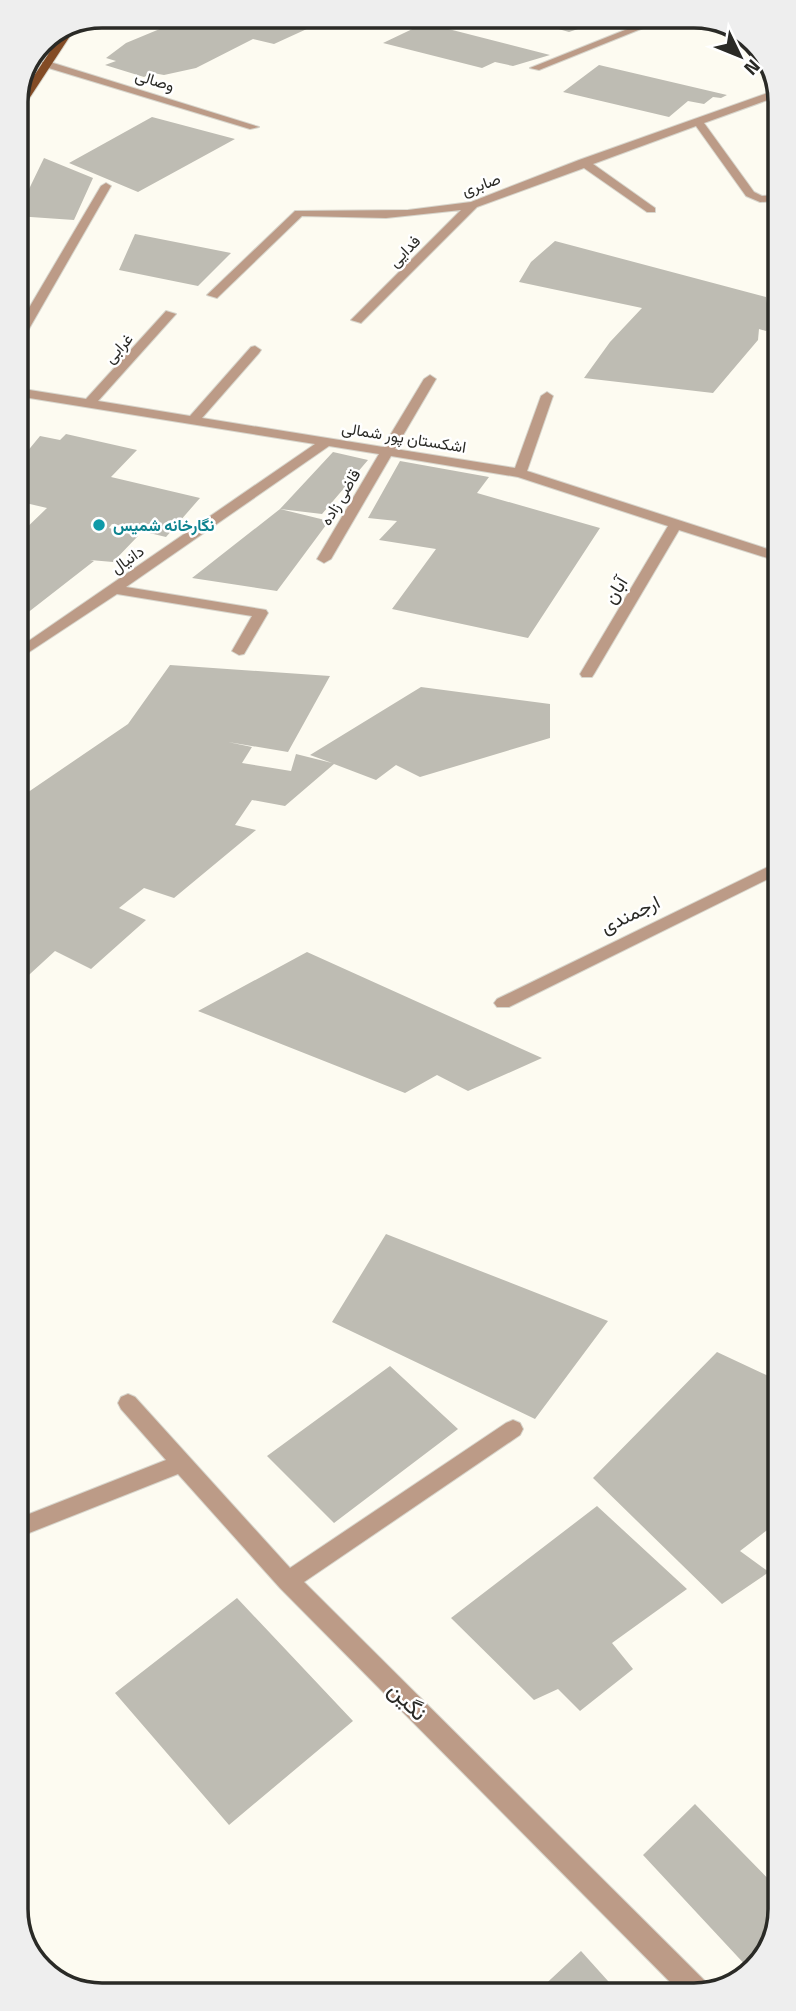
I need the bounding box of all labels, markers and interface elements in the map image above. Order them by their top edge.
north arrow [705,21,775,91]
text: N [738,53,768,83]
street label: وصالی [133,63,177,97]
street label: صابری [458,166,504,202]
street label: فدایی [382,229,426,273]
street label: غرابی [98,327,138,369]
street label: اشکستان پور شمالی [340,415,468,459]
street label: قاضی زاده [314,464,366,530]
place label: نگارخانه شمیس [113,513,215,537]
marker: نگارخانه شمیس [91,517,107,533]
street label: دانیال [105,539,149,579]
street label: آبان [595,569,635,609]
street label: ارجمندی [595,887,664,940]
street label: نگین [380,1673,436,1729]

